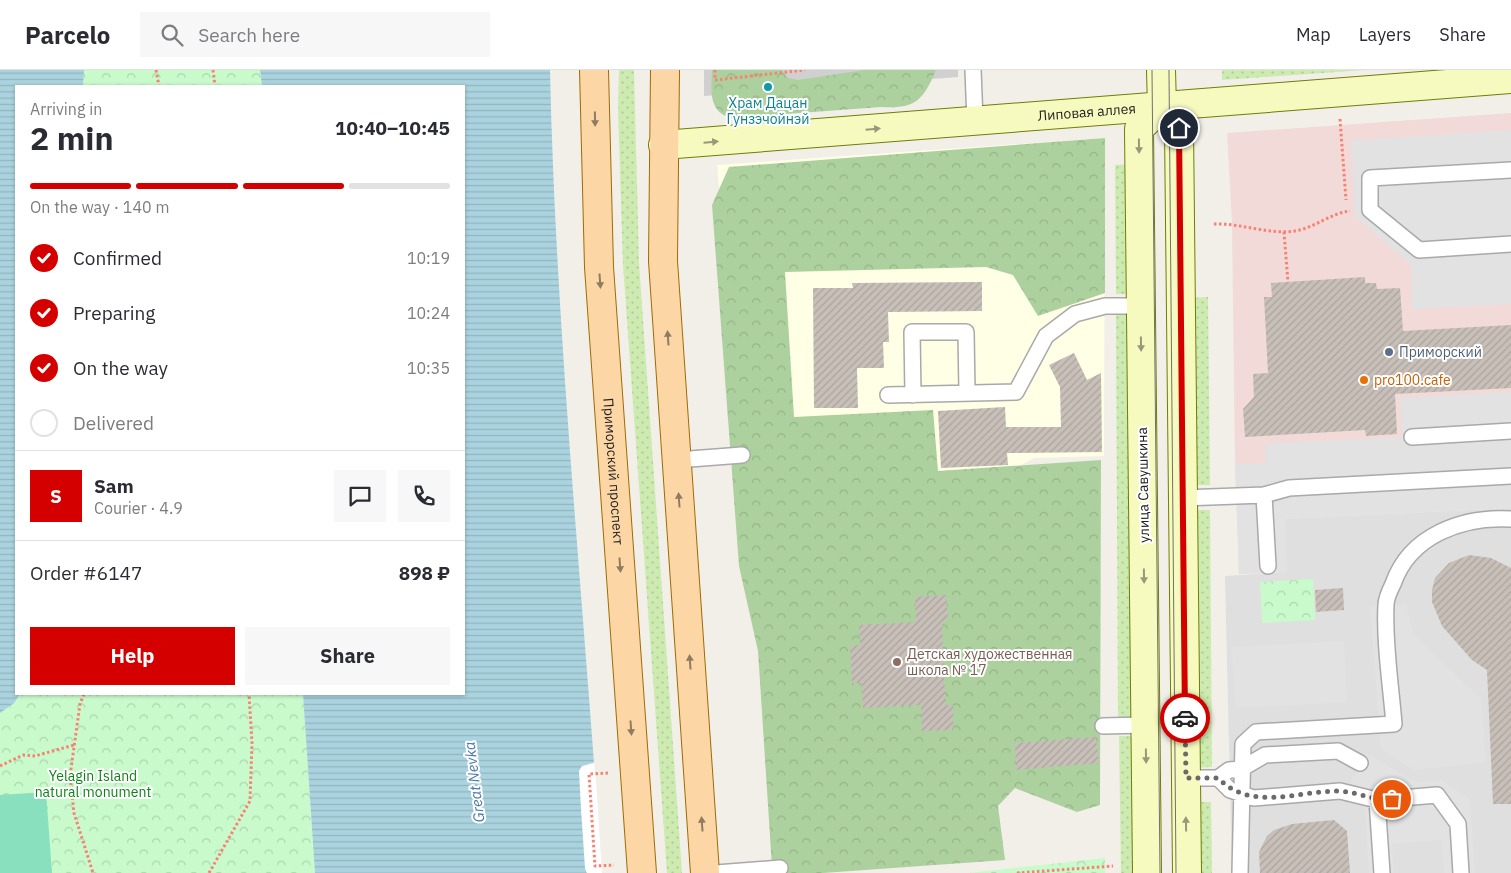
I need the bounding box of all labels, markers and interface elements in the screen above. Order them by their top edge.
search box [140,12,490,57]
text: Parcelo [25,19,110,51]
icon: search [158,21,186,49]
text: Search here [198,23,300,47]
text: Map [1296,23,1331,46]
text: Layers [1359,23,1411,46]
text: Share [1439,23,1486,46]
marker: Храм Дацан Гунзэчойнэй [762,81,774,93]
place label: Храм Дацан Гунзэчойнэй [727,94,809,128]
text: Arriving in [30,99,102,119]
street label: Липовая аллея [1037,99,1136,125]
pin [1158,107,1200,149]
one-way arrow [591,111,599,127]
icon: home [1165,114,1193,142]
text: 10:40–10:45 [335,116,450,140]
text: 2 min [30,117,114,159]
one-way arrow [866,125,882,133]
one-way arrow [704,138,720,146]
one-way arrow [1135,138,1143,154]
text: On the way · 140 m [30,197,169,217]
icon: check [30,244,58,272]
text: Confirmed [73,246,162,270]
text: 10:19 [407,248,450,268]
one-way arrow [597,273,605,289]
icon: check [30,299,58,327]
text: Preparing [73,301,155,325]
text: 10:24 [407,303,450,323]
one-way arrow [664,330,672,346]
one-way arrow [1137,336,1145,352]
place label: Приморский [1399,343,1482,361]
marker: Приморский [1383,346,1395,358]
icon: check [30,354,58,382]
text: On the way [73,356,168,380]
text: 10:35 [407,358,450,378]
place label: pro100.cafe [1374,371,1451,389]
marker: pro100.cafe [1358,374,1370,386]
street label: Приморский проспект [599,397,628,546]
text: Delivered [73,411,154,435]
street label: улица Савушкина [1133,426,1153,543]
button: chat [334,470,386,522]
button: phone [398,470,450,522]
text: Sam [94,474,134,498]
text: S [50,484,62,508]
one-way arrow [675,492,683,508]
text: Courier · 4.9 [94,498,183,518]
one-way arrow [617,558,625,574]
text: Order #6147 [30,561,142,585]
text: 898 ₽ [399,561,450,585]
one-way arrow [1140,568,1148,584]
button: Help [30,627,235,685]
button: Share [245,627,450,685]
place label: Детская художественная школа № 17 [907,645,1073,679]
one-way arrow [686,654,694,670]
marker: Детская художественная школа № 17 [891,656,903,668]
courier [1160,693,1210,743]
icon: car [1171,704,1199,732]
one-way arrow [628,720,636,736]
water label: Great Nevka [460,740,488,824]
one-way arrow [1142,748,1150,764]
park label: Yelagin Island natural monument [35,767,151,801]
pin [1371,778,1413,820]
icon: bag [1378,785,1406,813]
one-way arrow [697,816,705,832]
one-way arrow [1182,816,1190,832]

